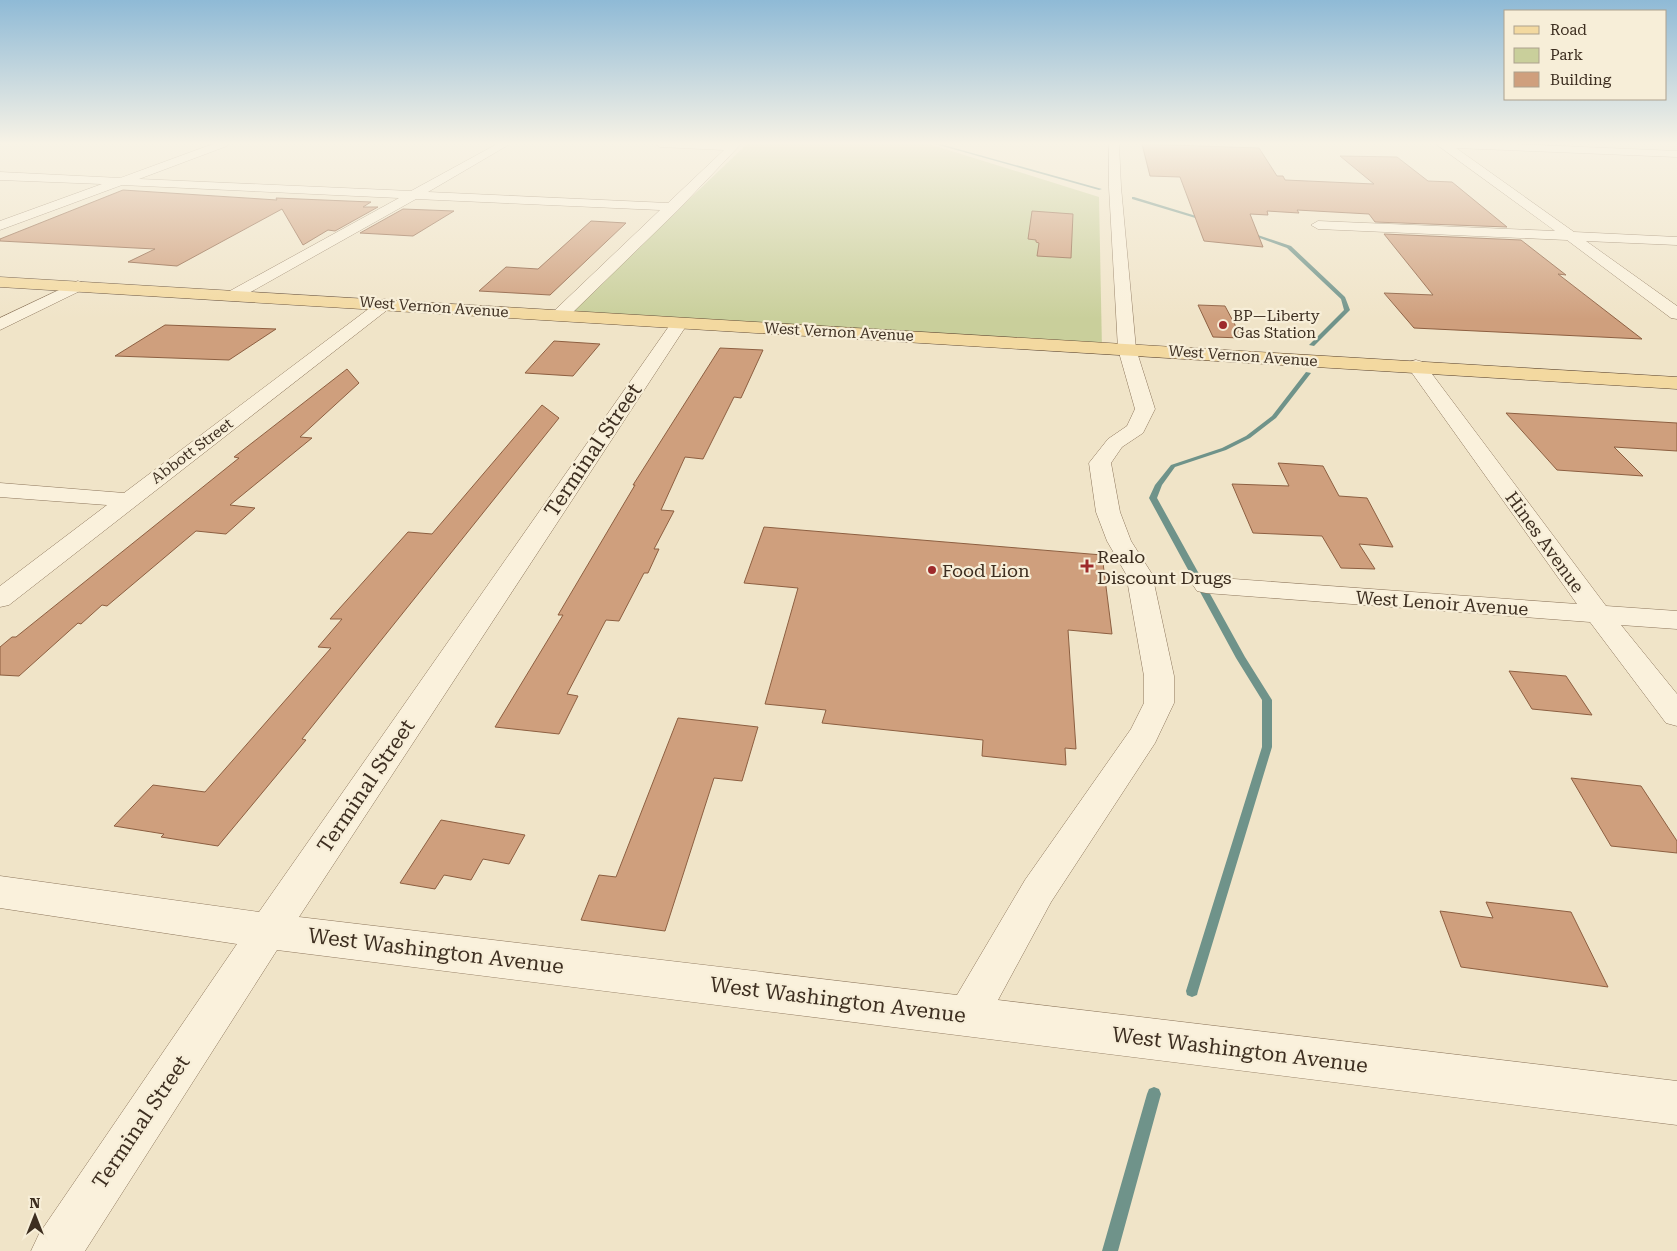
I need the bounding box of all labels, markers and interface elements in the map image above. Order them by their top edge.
legend [1504,10,1667,100]
text: Road [1550,21,1587,39]
text: Park [1550,46,1584,64]
text: Building [1550,71,1612,89]
street label: West Vernon Avenue [359,293,509,321]
place label: BP—Liberty Gas Station [1233,307,1320,342]
street label: West Vernon Avenue [764,319,914,345]
marker: BP—Liberty Gas Station [1217,319,1229,331]
street label: West Vernon Avenue [1168,342,1318,370]
street label: Terminal Street [540,379,647,521]
street label: Abbott Street [148,414,237,488]
street label: Hines Avenue [1501,487,1589,597]
place label: Realo Discount Drugs [1097,546,1232,588]
place label: Food Lion [942,560,1030,581]
marker: Realo Discount Drugs [1081,560,1093,572]
marker: Food Lion [926,564,938,576]
street label: West Lenoir Avenue [1355,586,1529,620]
street label: Terminal Street [313,715,420,857]
street label: West Washington Avenue [307,923,565,979]
street label: West Washington Avenue [709,972,967,1028]
street label: West Washington Avenue [1111,1022,1369,1078]
street label: Terminal Street [88,1051,195,1193]
north arrow [10,1191,60,1241]
text: N [30,1195,41,1211]

